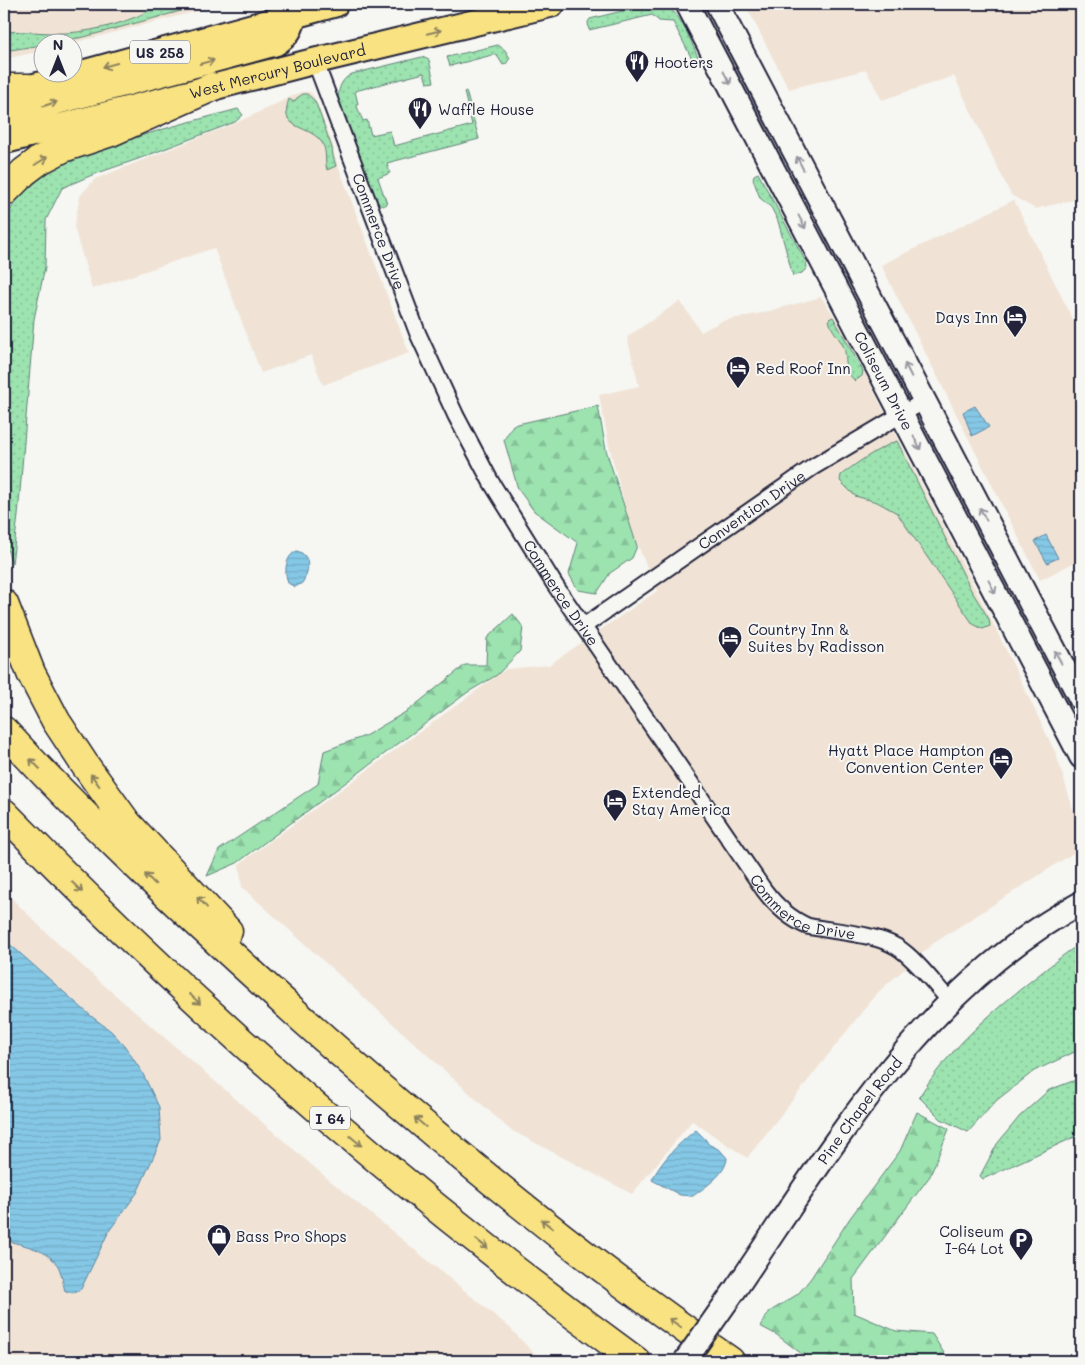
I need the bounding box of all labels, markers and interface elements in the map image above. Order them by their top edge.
one-way arrow [426,27,442,36]
north arrow [32,32,82,82]
text: N [53,35,63,54]
street label: West Mercury Boulevard [187,39,367,103]
road number: US 258 [130,41,190,64]
restaurant icon: Hooters [624,49,650,83]
place label: Hooters [654,52,713,72]
one-way arrow [198,57,214,66]
one-way arrow [103,61,119,71]
one-way arrow [722,70,732,85]
restaurant icon: Waffle House [407,96,433,130]
one-way arrow [41,99,57,109]
place label: Waffle House [438,99,534,119]
one-way arrow [33,155,47,165]
one-way arrow [795,156,805,171]
street label: Commerce Drive [348,170,410,292]
one-way arrow [798,214,807,229]
hotel icon: Days Inn [1002,304,1028,338]
place label: Days Inn [935,307,998,327]
street label: Coliseum Drive [850,328,918,434]
hotel icon: Red Roof Inn [725,355,751,389]
place label: Red Roof Inn [756,358,850,378]
one-way arrow [902,362,912,377]
one-way arrow [912,436,922,451]
street label: Convention Drive [694,465,809,554]
one-way arrow [978,506,988,521]
street label: Commerce Drive [519,536,604,650]
one-way arrow [988,580,998,594]
place label: Country Inn & Suites by Radisson [748,619,884,656]
hotel icon: Country Inn & Suites by Radisson [717,625,743,659]
one-way arrow [1053,650,1063,665]
place label: Hyatt Place Hampton Convention Center [828,740,984,777]
hotel icon: Hyatt Place Hampton Convention Center [988,746,1014,780]
one-way arrow [29,758,42,770]
one-way arrow [90,773,100,787]
place label: Extended Stay America [632,782,731,819]
hotel icon: Extended Stay America [602,788,628,822]
street label: Commerce Drive [746,870,857,944]
one-way arrow [144,873,156,885]
one-way arrow [71,881,84,893]
one-way arrow [196,895,208,908]
one-way arrow [189,993,202,1005]
street label: Pine Chapel Road [813,1052,906,1168]
road number: I 64 [310,1106,350,1130]
one-way arrow [414,1116,427,1128]
one-way arrow [349,1136,362,1147]
one-way arrow [540,1219,554,1229]
place label: Coliseum I-64 Lot [939,1221,1004,1258]
shop icon: Bass Pro Shops [206,1223,232,1257]
place label: Bass Pro Shops [236,1226,347,1246]
parking icon: Coliseum I-64 Lot [1008,1227,1034,1261]
one-way arrow [475,1239,488,1250]
one-way arrow [669,1318,683,1328]

